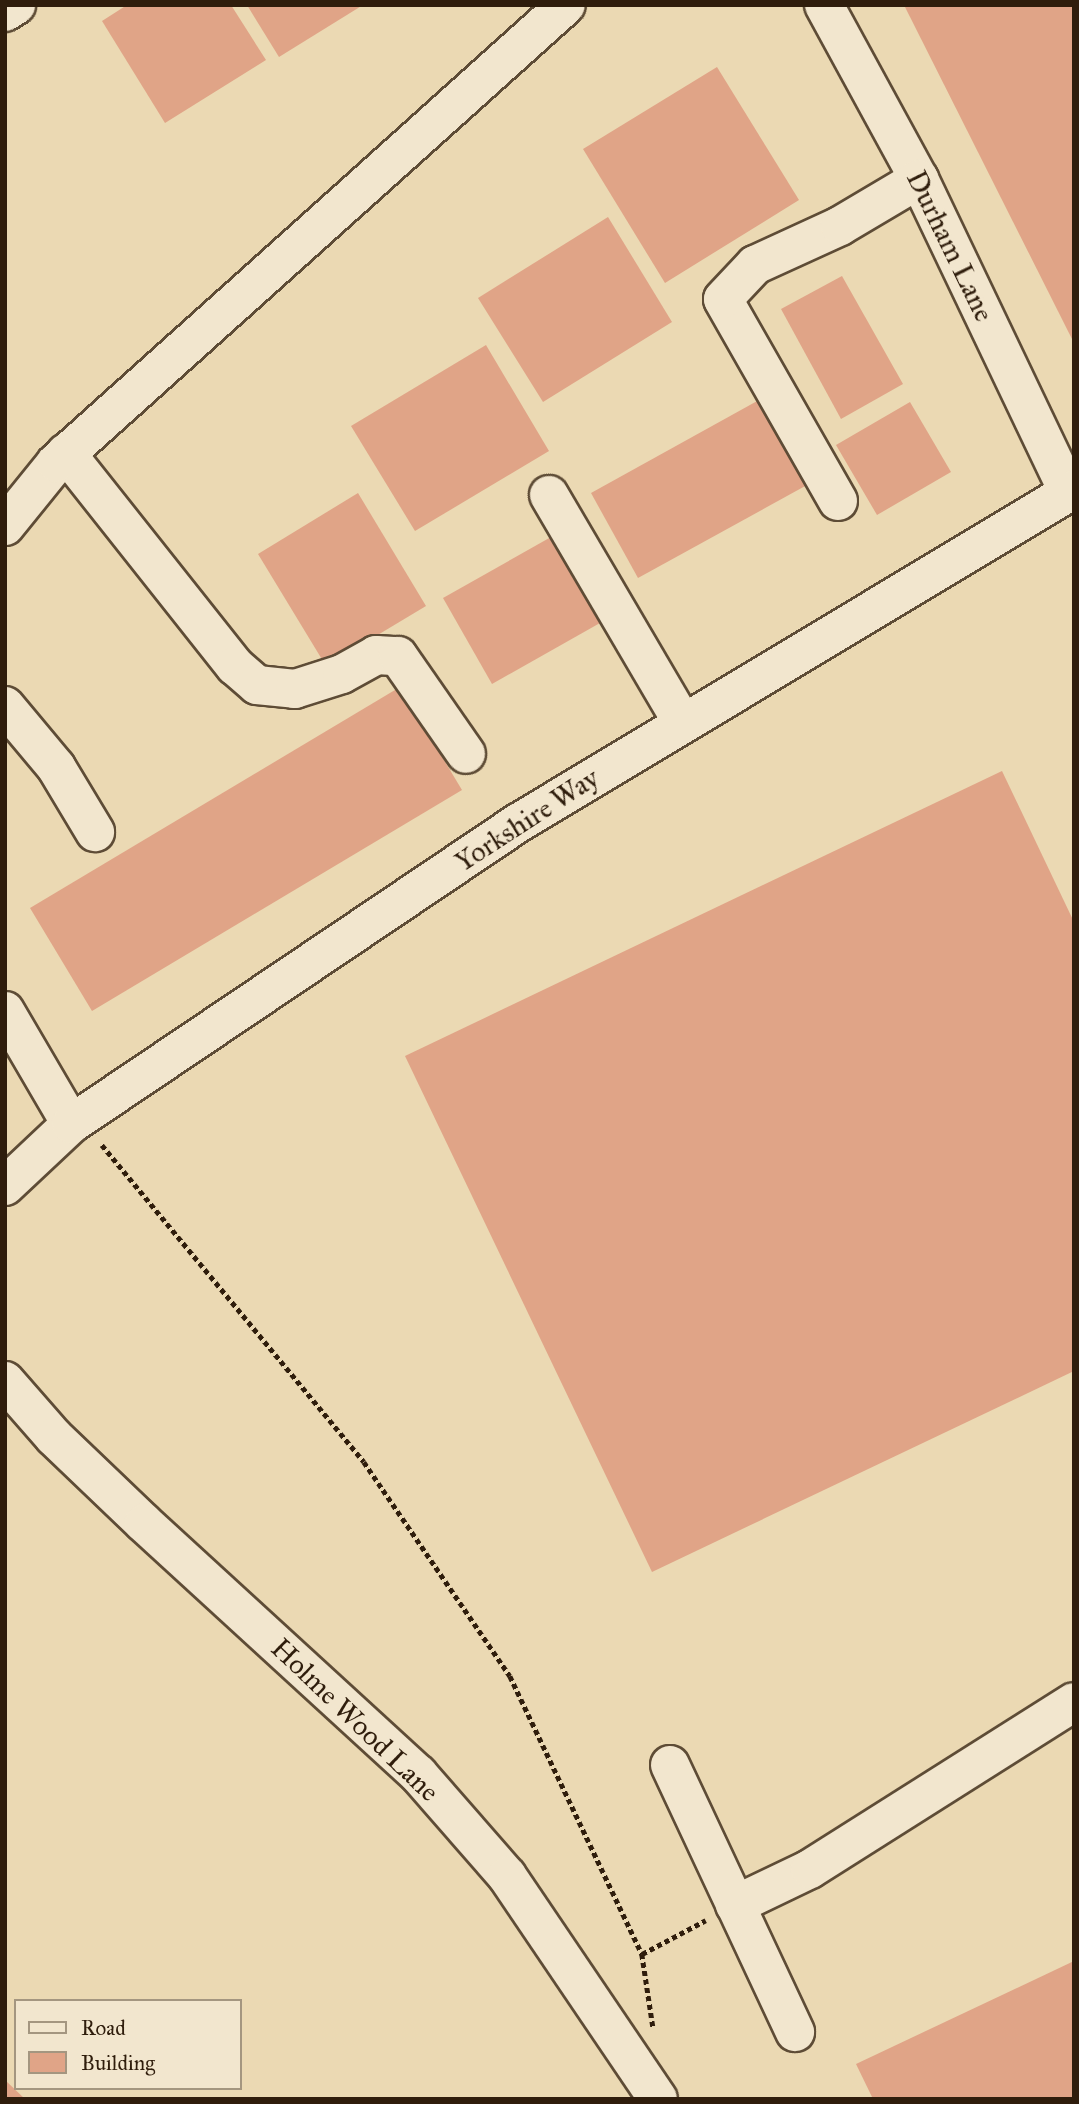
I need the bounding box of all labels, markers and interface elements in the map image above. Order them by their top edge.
street label: Durham Lane [899,165,1001,327]
street label: Yorkshire Way [449,761,605,879]
street label: Holme Wood Lane [264,1631,446,1809]
legend [14,1999,242,2090]
text: Road [81,2015,126,2041]
text: Building [81,2050,155,2076]

